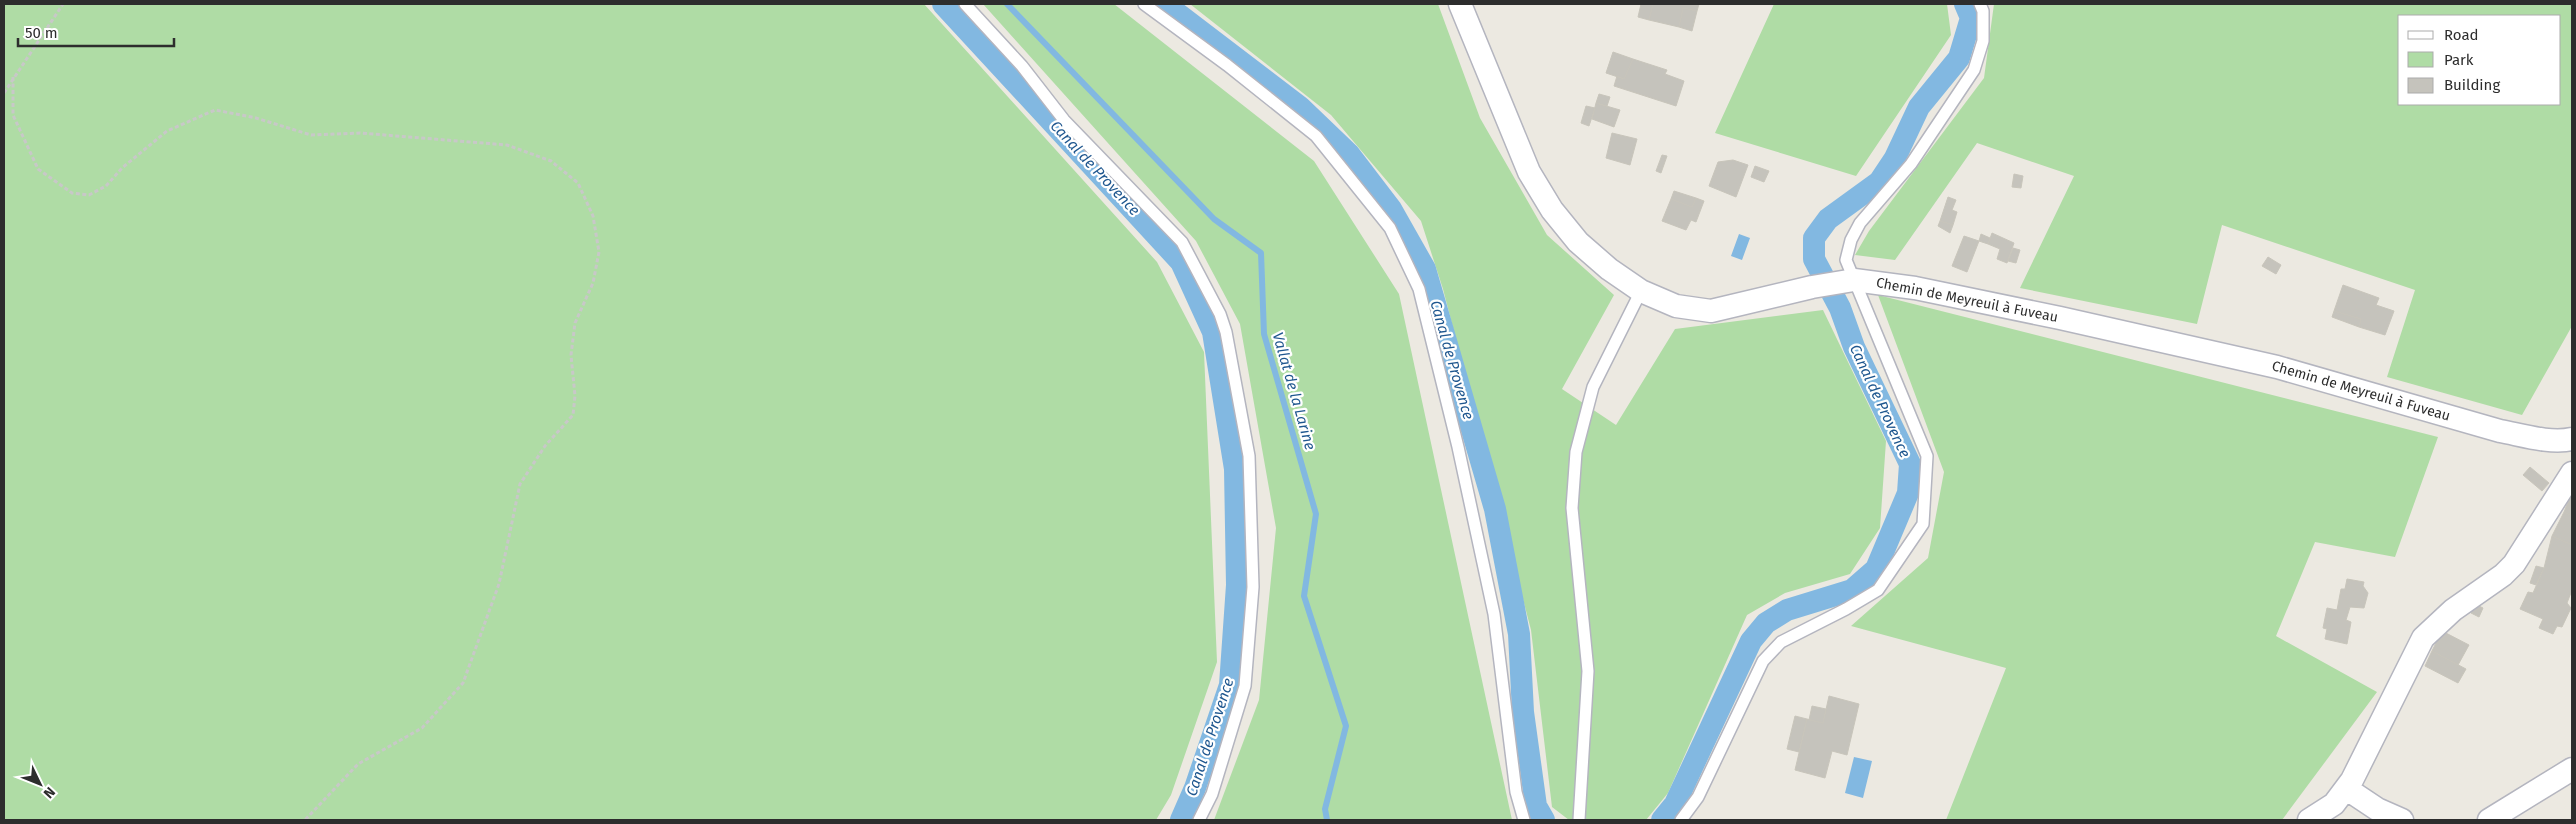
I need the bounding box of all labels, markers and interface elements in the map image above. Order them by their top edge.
scale bar [18,15,174,47]
legend [2398,15,2561,105]
text: 50 m [25,24,58,42]
text: Road [2444,26,2479,44]
text: Park [2444,51,2474,69]
text: Building [2444,76,2500,94]
water label: Canal de Provence [1047,117,1144,219]
street label: Chemin de Meyreuil à Fuveau [1875,274,2059,326]
water label: Canal de Provence [1426,298,1478,422]
water label: Vallat de la Larine [1269,330,1319,452]
water label: Canal de Provence [1846,342,1914,461]
street label: Chemin de Meyreuil à Fuveau [2270,357,2452,425]
water label: Canal de Provence [1182,676,1238,798]
north arrow [15,759,65,809]
text: N [40,783,59,802]

